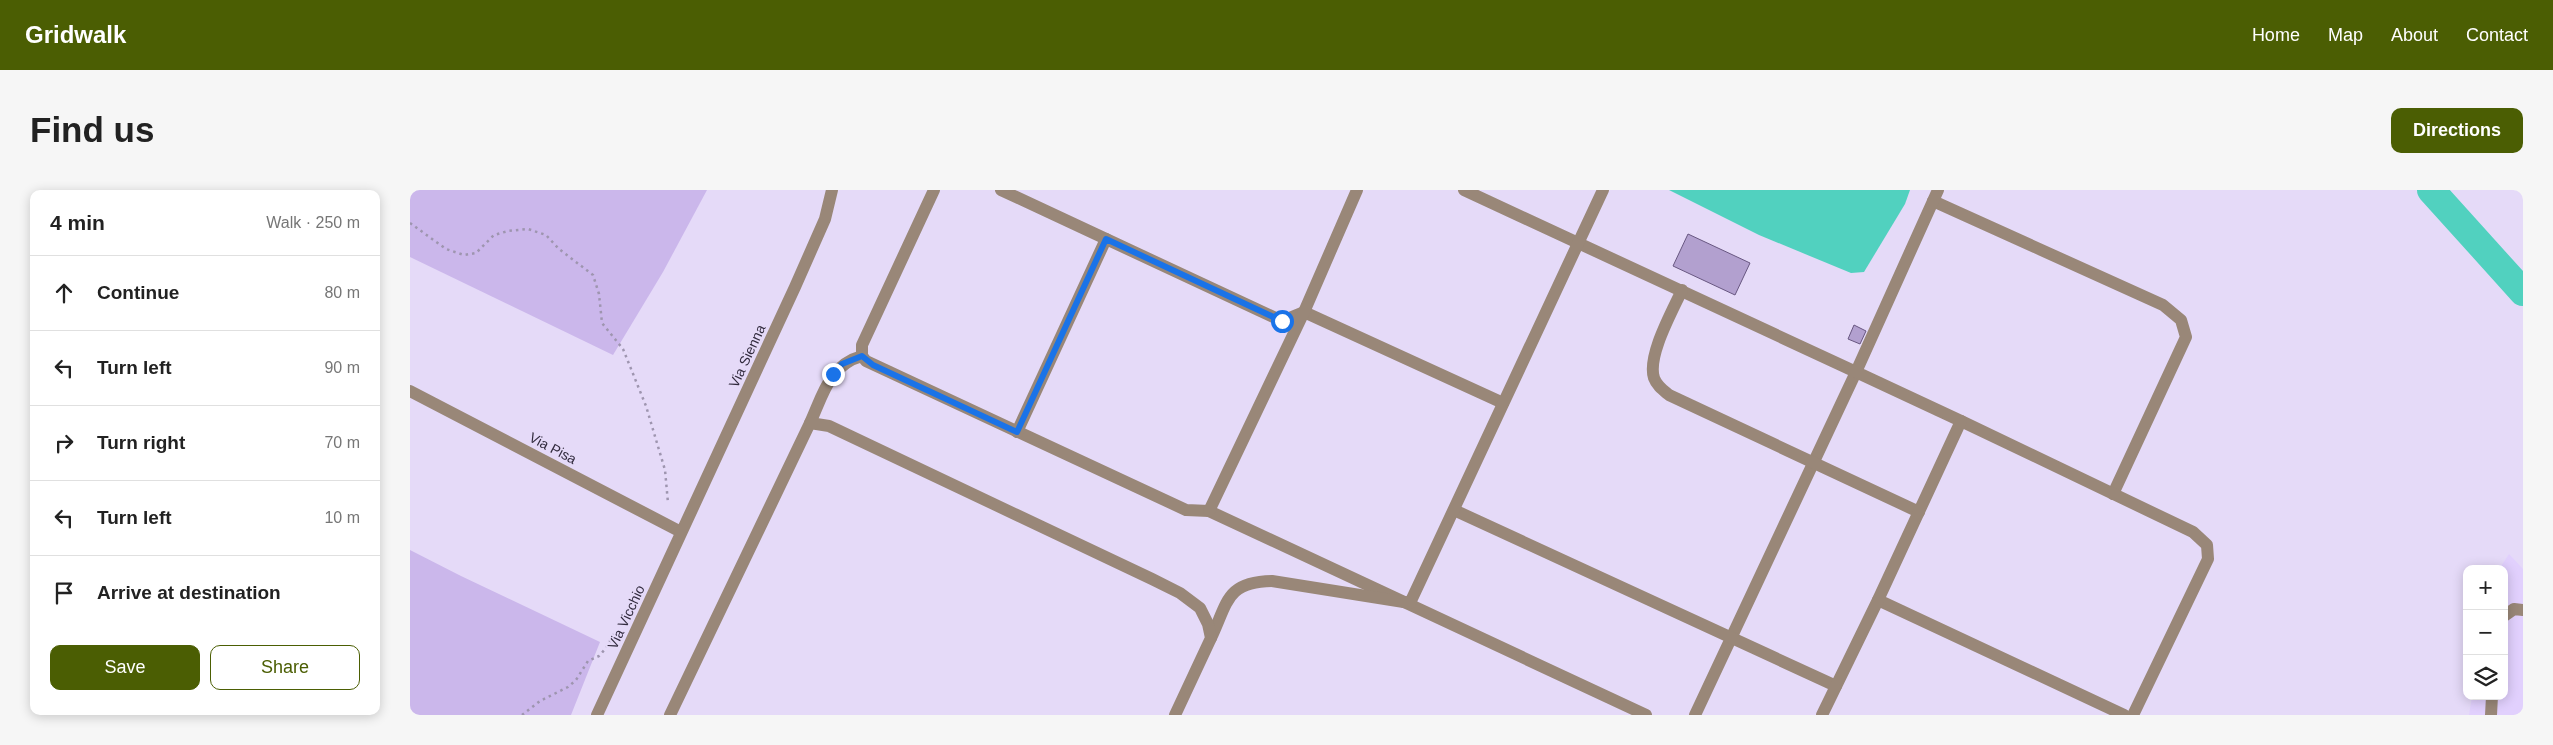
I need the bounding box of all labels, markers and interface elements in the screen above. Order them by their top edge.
text: Gridwalk [25,21,126,48]
text: Home [2252,25,2300,45]
text: Map [2328,25,2363,45]
text: About [2391,25,2438,45]
text: Contact [2466,25,2528,45]
button: Directions [2391,108,2523,153]
text: Find us [30,110,154,149]
text: 4 min [50,211,105,234]
text: Walk · 250 m [266,214,360,231]
icon: ahead [50,279,78,307]
text: Continue [97,282,179,303]
text: 80 m [324,284,360,301]
route start [1271,310,1294,333]
street label: Via Sienna [725,322,769,390]
icon: left [50,354,78,382]
text: Turn left [97,357,172,378]
text: 90 m [324,359,360,376]
route end [822,363,845,386]
icon: right [50,429,78,457]
street label: Via Pisa [527,429,580,467]
text: Turn right [97,432,185,453]
text: 70 m [324,434,360,451]
icon: left [50,504,78,532]
text: Turn left [97,507,172,528]
text: 10 m [324,509,360,526]
map controls [2463,565,2508,700]
button: + [2463,565,2508,610]
icon: arrive [50,579,78,607]
text: Arrive at destination [97,582,281,603]
street label: Via Vicchio [604,582,648,652]
button: − [2463,610,2508,655]
button: Save [50,645,200,690]
button: Share [210,645,360,690]
button: layers [2463,655,2508,700]

